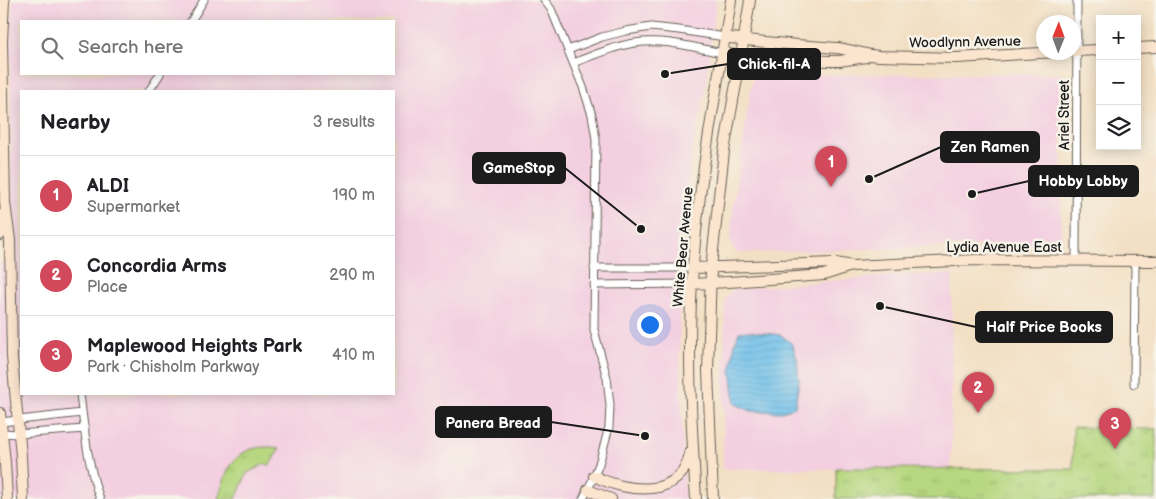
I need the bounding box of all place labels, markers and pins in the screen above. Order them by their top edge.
callout: Chick-fil-A [728,49,820,79]
callout: Zen Ramen [941,132,1039,162]
pin: 1 [815,146,847,187]
callout: GameStop [473,153,565,183]
callout: Hobby Lobby [1029,166,1138,196]
callout: Half Price Books [976,312,1112,342]
pin: 2 [962,372,994,413]
callout: Panera Bread [436,407,551,437]
pin: 3 [1099,408,1131,449]

